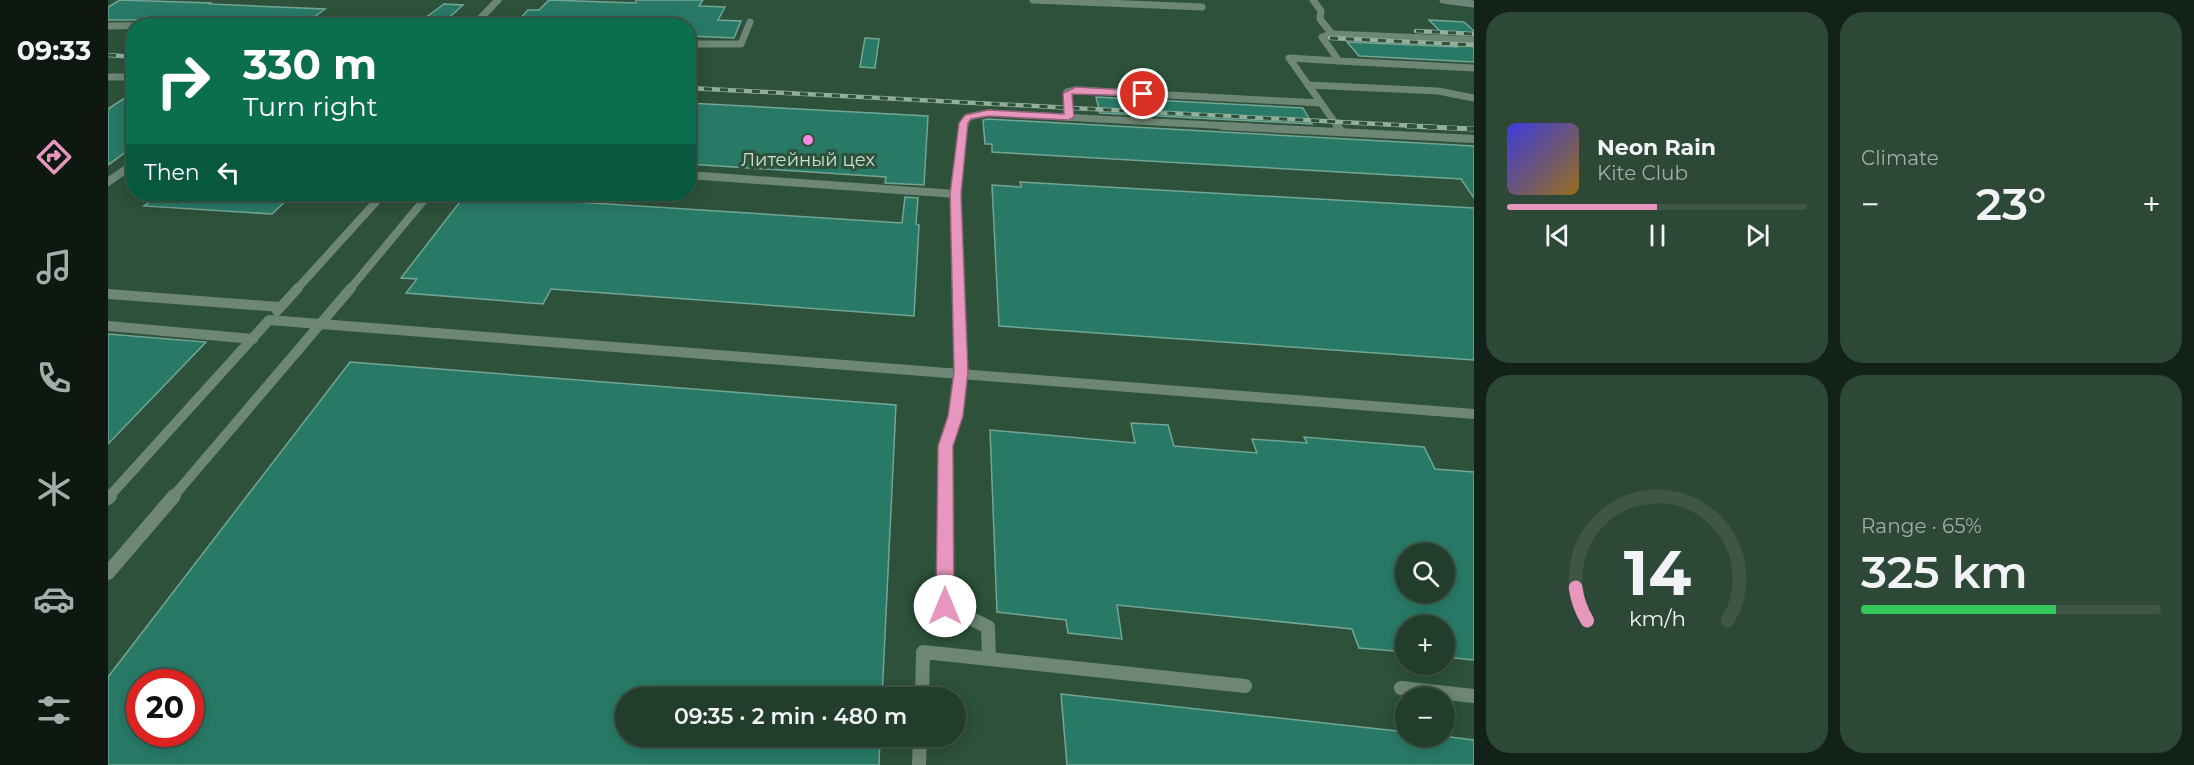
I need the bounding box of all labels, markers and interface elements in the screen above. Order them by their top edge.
text: 09:33 [17,34,91,67]
text: 330 m [243,38,377,90]
icon: right [144,42,222,120]
pin [1117,68,1168,119]
icon: arrive [1126,77,1159,110]
text: Turn right [243,90,378,123]
marker: Литейный цех [801,133,815,147]
text: Neon Rain [1597,134,1716,161]
icon: directions [33,136,75,178]
text: Climate [1861,146,1939,170]
place label: Литейный цех [741,149,876,171]
icon: left [212,156,245,189]
text: Then [144,159,200,186]
text: Kite Club [1597,161,1688,185]
text: 23° [1976,176,2046,231]
text: − [1861,184,1880,224]
text: + [2142,184,2161,224]
icon: previous [1541,219,1574,252]
icon: pause [1641,219,1674,252]
icon: next [1741,219,1774,252]
icon: music [33,246,75,288]
icon: phone [33,357,75,399]
icon: climate [33,468,75,510]
text: Range · 65% [1861,514,1982,538]
text: 14 [1623,535,1691,611]
map controls [1395,543,1455,747]
button: search [1395,543,1455,603]
text: 325 km [1861,544,2028,599]
position arrow [913,574,977,638]
icon: car [33,578,75,620]
text: km/h [1628,605,1686,631]
button: + [1395,615,1455,675]
speed limit sign: 20 [126,669,204,747]
button: − [1395,687,1455,747]
icon: filters [33,689,75,731]
text: 09:35 · 2 min · 480 m [674,703,907,730]

